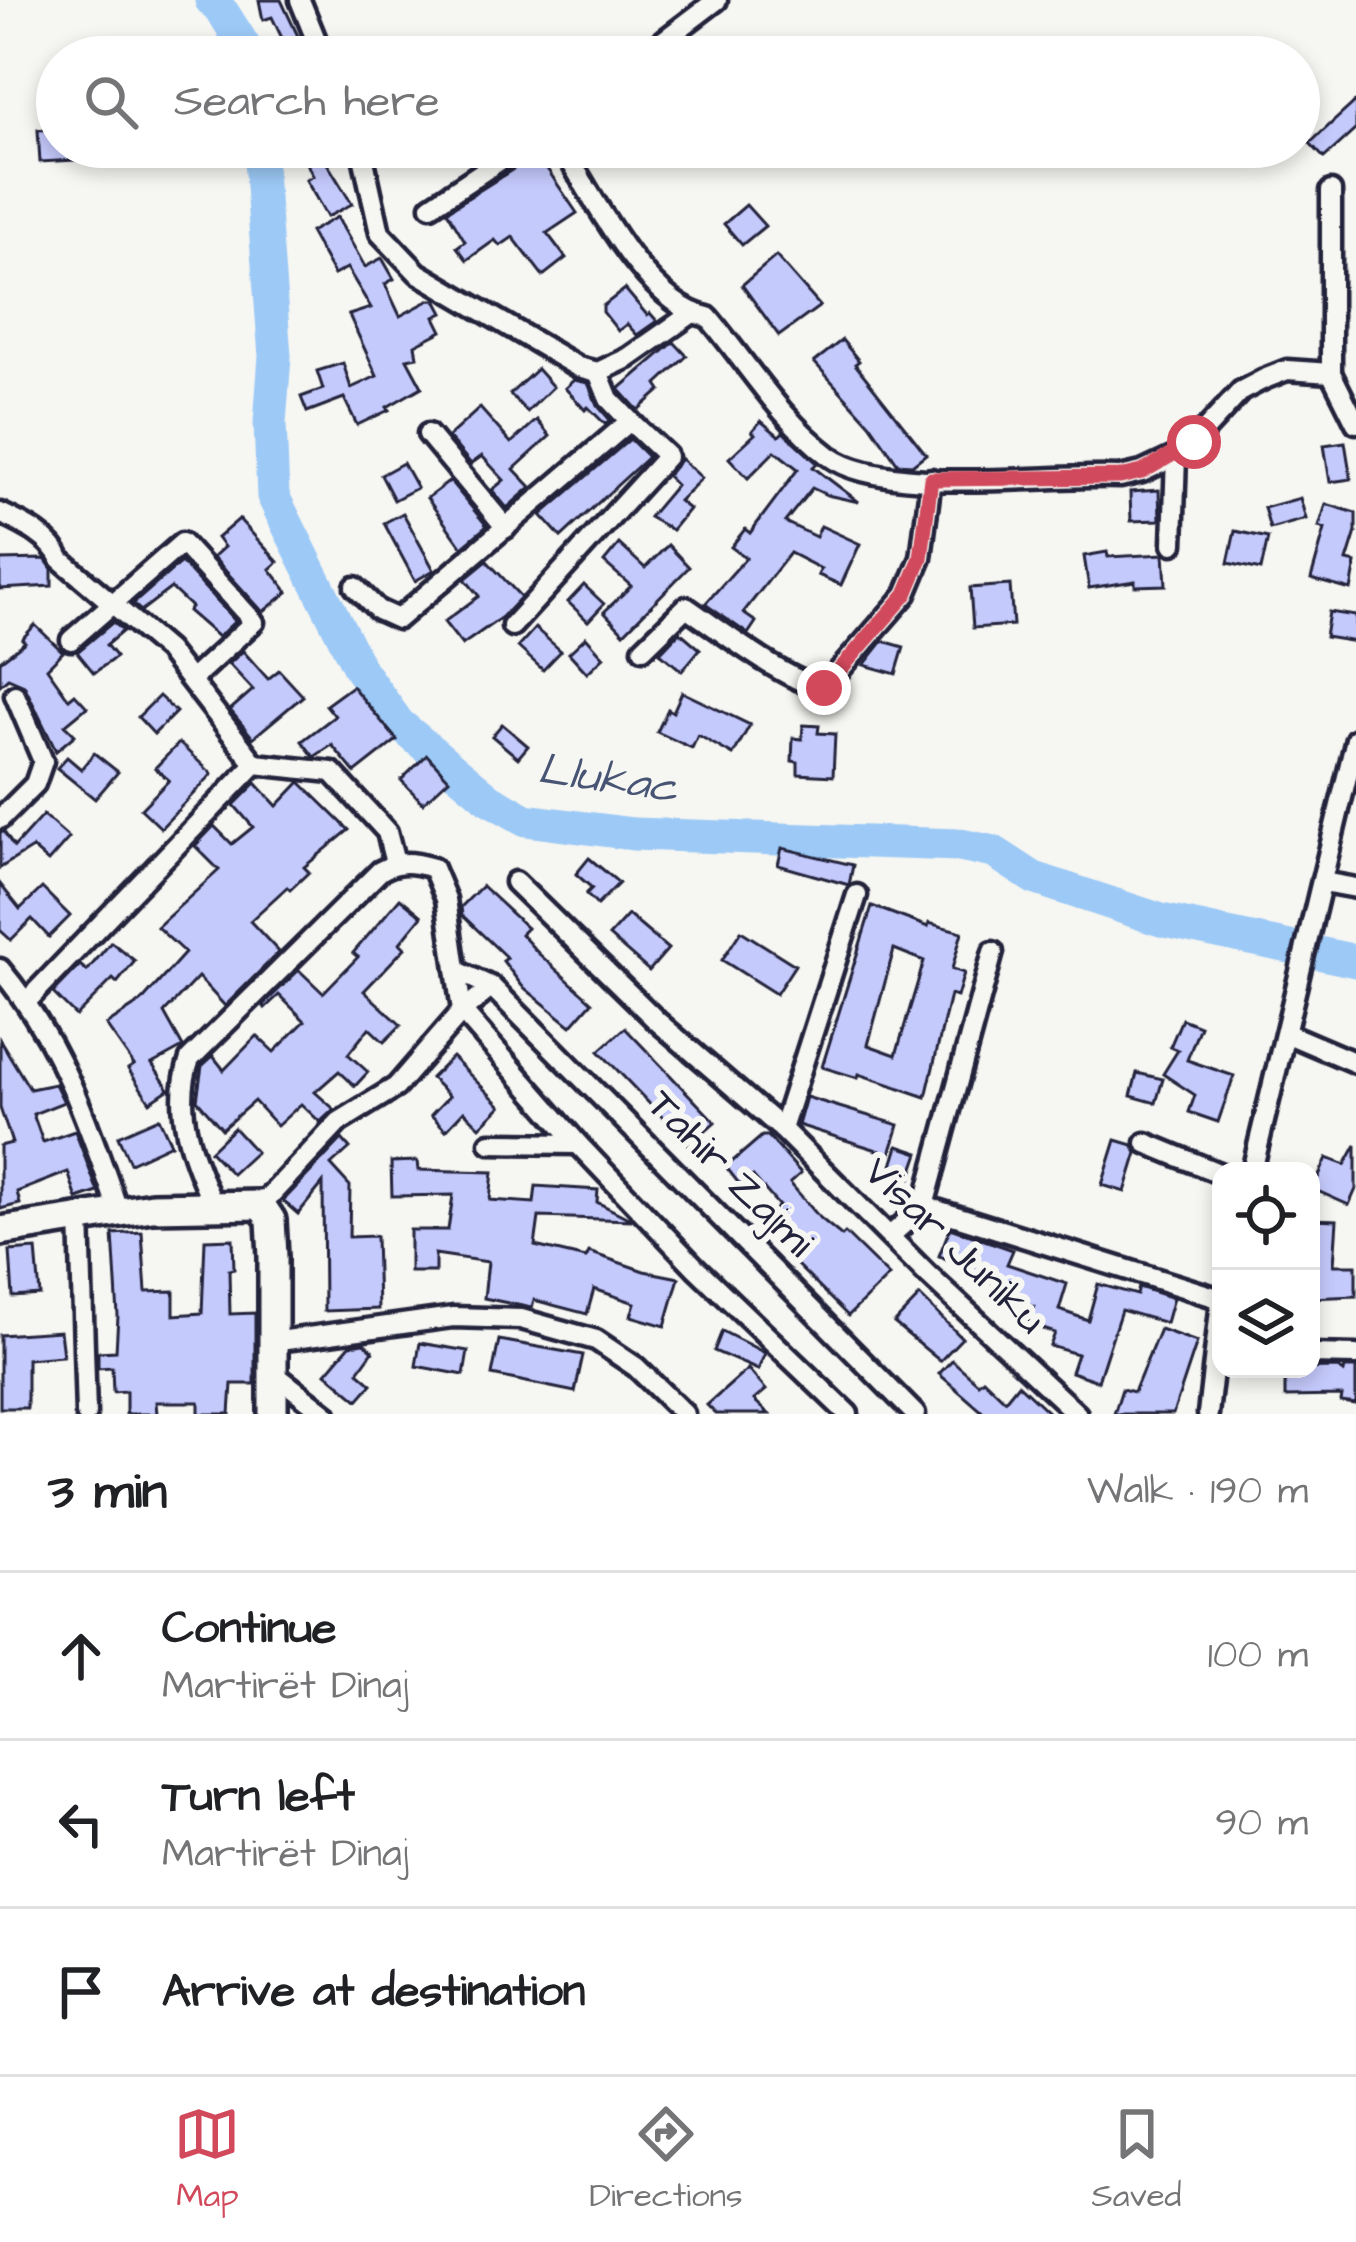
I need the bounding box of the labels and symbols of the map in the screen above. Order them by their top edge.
route start [1167,415,1221,469]
route end [797,661,851,715]
water label: Llukac [534,739,682,820]
street label: Tahir Zajmi [633,1077,827,1271]
street label: Visar Juniku [850,1144,1058,1348]

